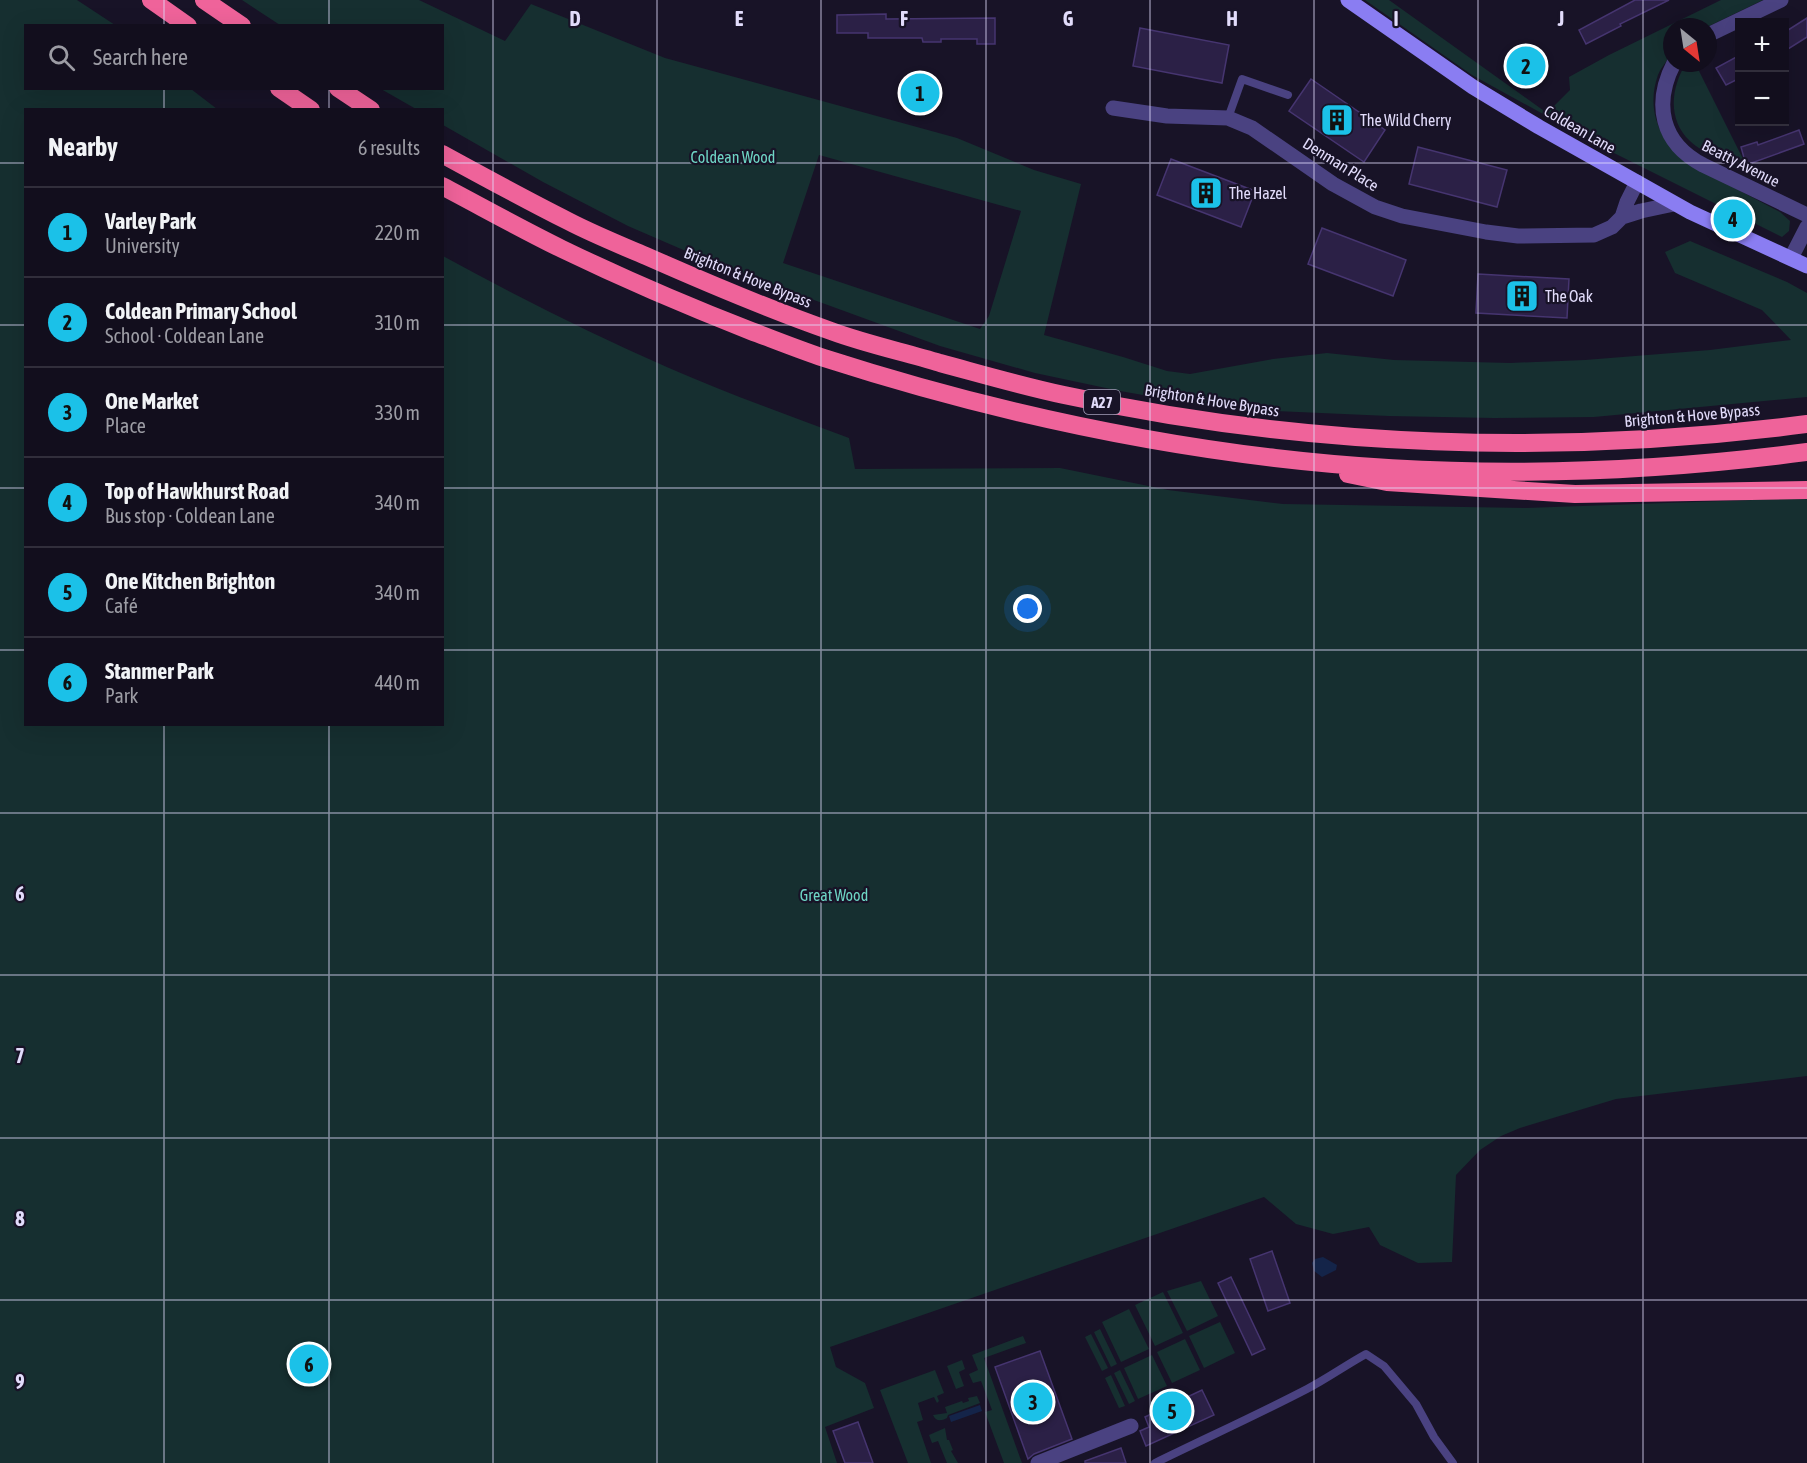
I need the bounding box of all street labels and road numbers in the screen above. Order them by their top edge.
street label: Coldean Lane [1541,101,1619,157]
street label: Denman Place [1300,134,1382,194]
street label: Beatty Avenue [1699,136,1783,191]
street label: Brighton & Hove Bypass [681,243,815,312]
street label: Brighton & Hove Bypass [1143,380,1281,421]
road number: A27 [1084,390,1120,414]
street label: Brighton & Hove Bypass [1623,400,1761,431]

